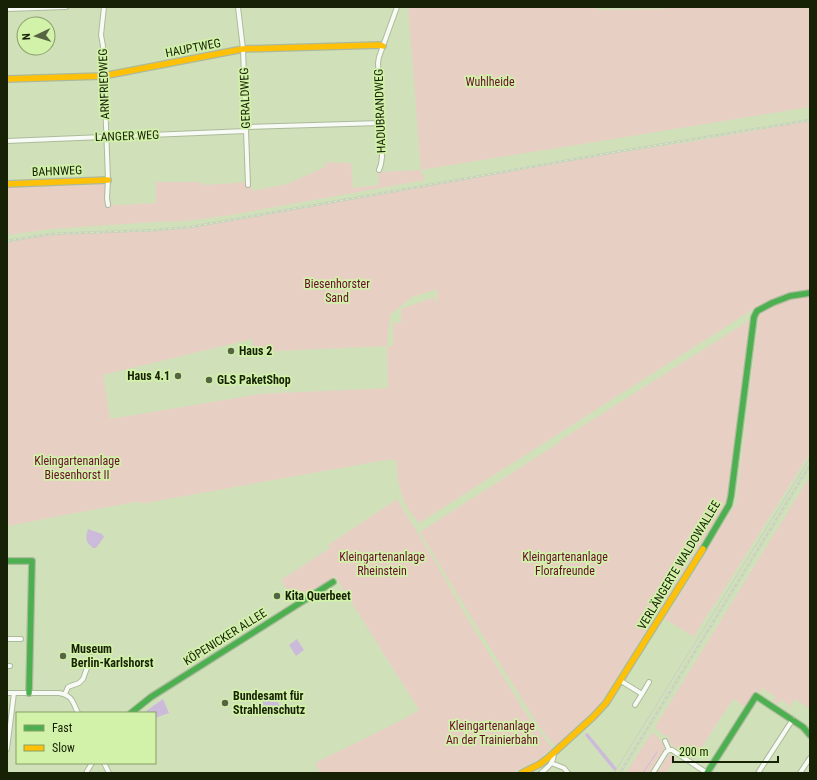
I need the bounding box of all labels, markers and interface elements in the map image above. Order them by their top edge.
north arrow [16,16,56,56]
text: N [20,33,33,40]
street label: HAUPTWEG [164,36,222,60]
street label: ARNFRIEDWEG [96,48,112,120]
street label: GERALDWEG [237,67,253,129]
street label: HADUBRANDWEG [372,69,388,153]
park label: Wuhlheide [465,75,515,89]
street label: LANGER WEG [95,128,159,144]
street label: BAHNWEG [31,163,83,179]
park label: Biesenhorster Sand [304,277,370,305]
place label: Haus 2 [239,344,272,358]
marker: Haus 2 [226,346,236,356]
place label: Haus 4.1 [127,369,170,383]
marker: Haus 4.1 [173,371,183,381]
place label: GLS PaketShop [217,373,291,387]
marker: GLS PaketShop [204,375,214,385]
park label: Kleingartenanlage Biesenhorst II [34,454,120,482]
street label: VERLÄNGERTE WALDOWALLEE [634,497,723,632]
park label: Kleingartenanlage Rheinstein [339,550,425,578]
park label: Kleingartenanlage Florafreunde [522,550,608,578]
place label: Kita Querbeet [285,589,351,603]
marker: Kita Querbeet [272,591,282,601]
street label: KÖPENICKER ALLEE [180,605,269,668]
place label: Museum Berlin-Karlshorst [71,642,154,670]
marker: Museum Berlin-Karlshorst [58,651,68,661]
place label: Bundesamt für Strahlenschutz [233,689,305,717]
marker: Bundesamt für Strahlenschutz [220,698,230,708]
legend [16,712,156,764]
park label: Kleingartenanlage An der Trainierbahn [446,719,538,747]
text: Fast [52,721,73,735]
scale bar [673,738,778,764]
text: Slow [52,741,75,755]
text: 200 m [679,745,709,759]

